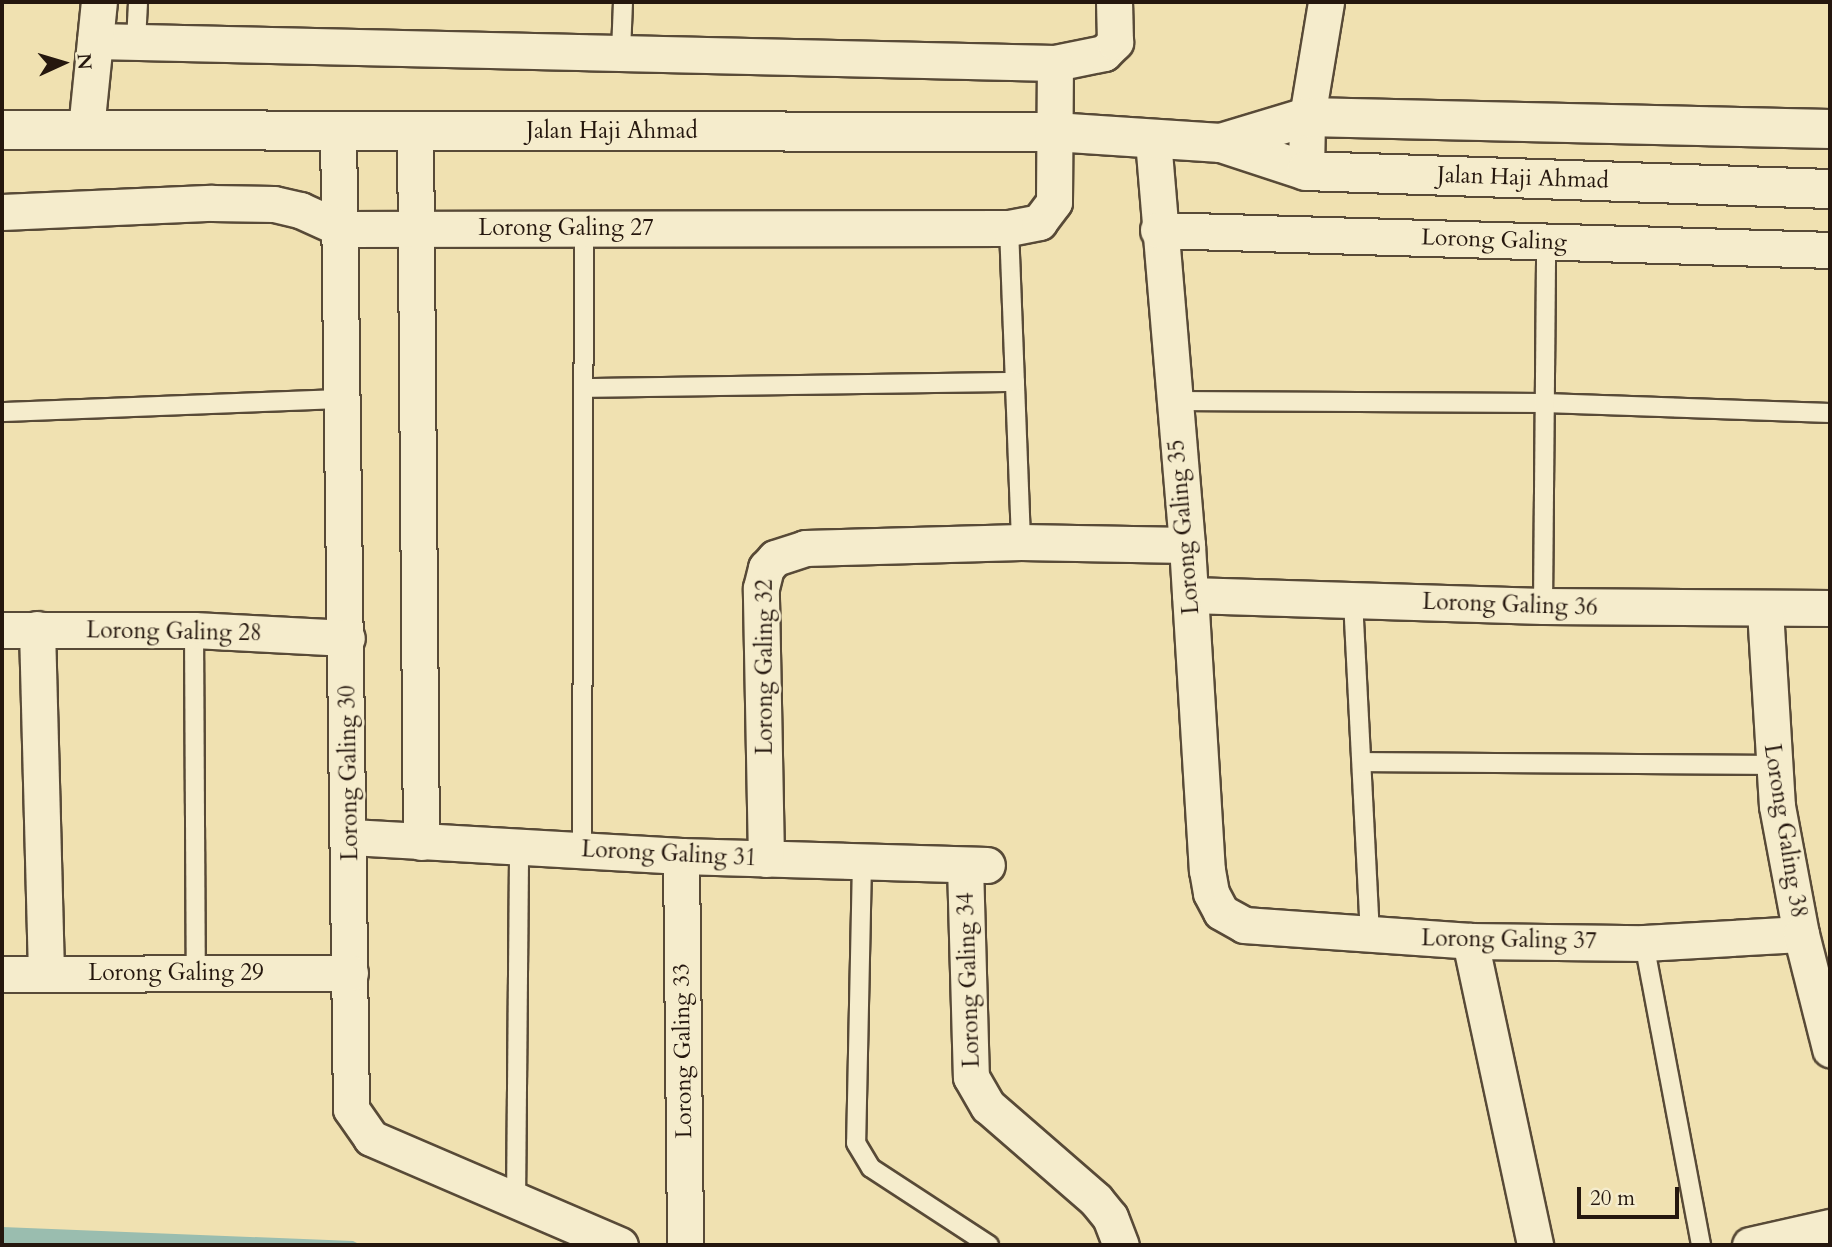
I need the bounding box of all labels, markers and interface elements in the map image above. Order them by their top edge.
north arrow [28,28,98,98]
text: N [70,52,97,71]
street label: Jalan Haji Ahmad [526,117,698,145]
street label: Jalan Haji Ahmad [1437,161,1609,195]
street label: Lorong Galing 27 [478,214,654,242]
street label: Lorong Galing [1421,224,1567,256]
street label: Lorong Galing 35 [1163,438,1205,616]
street label: Lorong Galing 32 [751,579,779,755]
street label: Lorong Galing 36 [1422,588,1598,622]
street label: Lorong Galing 28 [86,617,262,647]
street label: Lorong Galing 30 [334,685,364,861]
street label: Lorong Galing 38 [1758,742,1812,920]
street label: Lorong Galing 31 [581,836,757,872]
street label: Lorong Galing 34 [952,892,986,1068]
street label: Lorong Galing 37 [1421,925,1597,955]
street label: Lorong Galing 29 [88,959,264,987]
street label: Lorong Galing 33 [668,963,698,1139]
scale bar [1580,1174,1682,1218]
text: 20 m [1590,1184,1635,1213]

